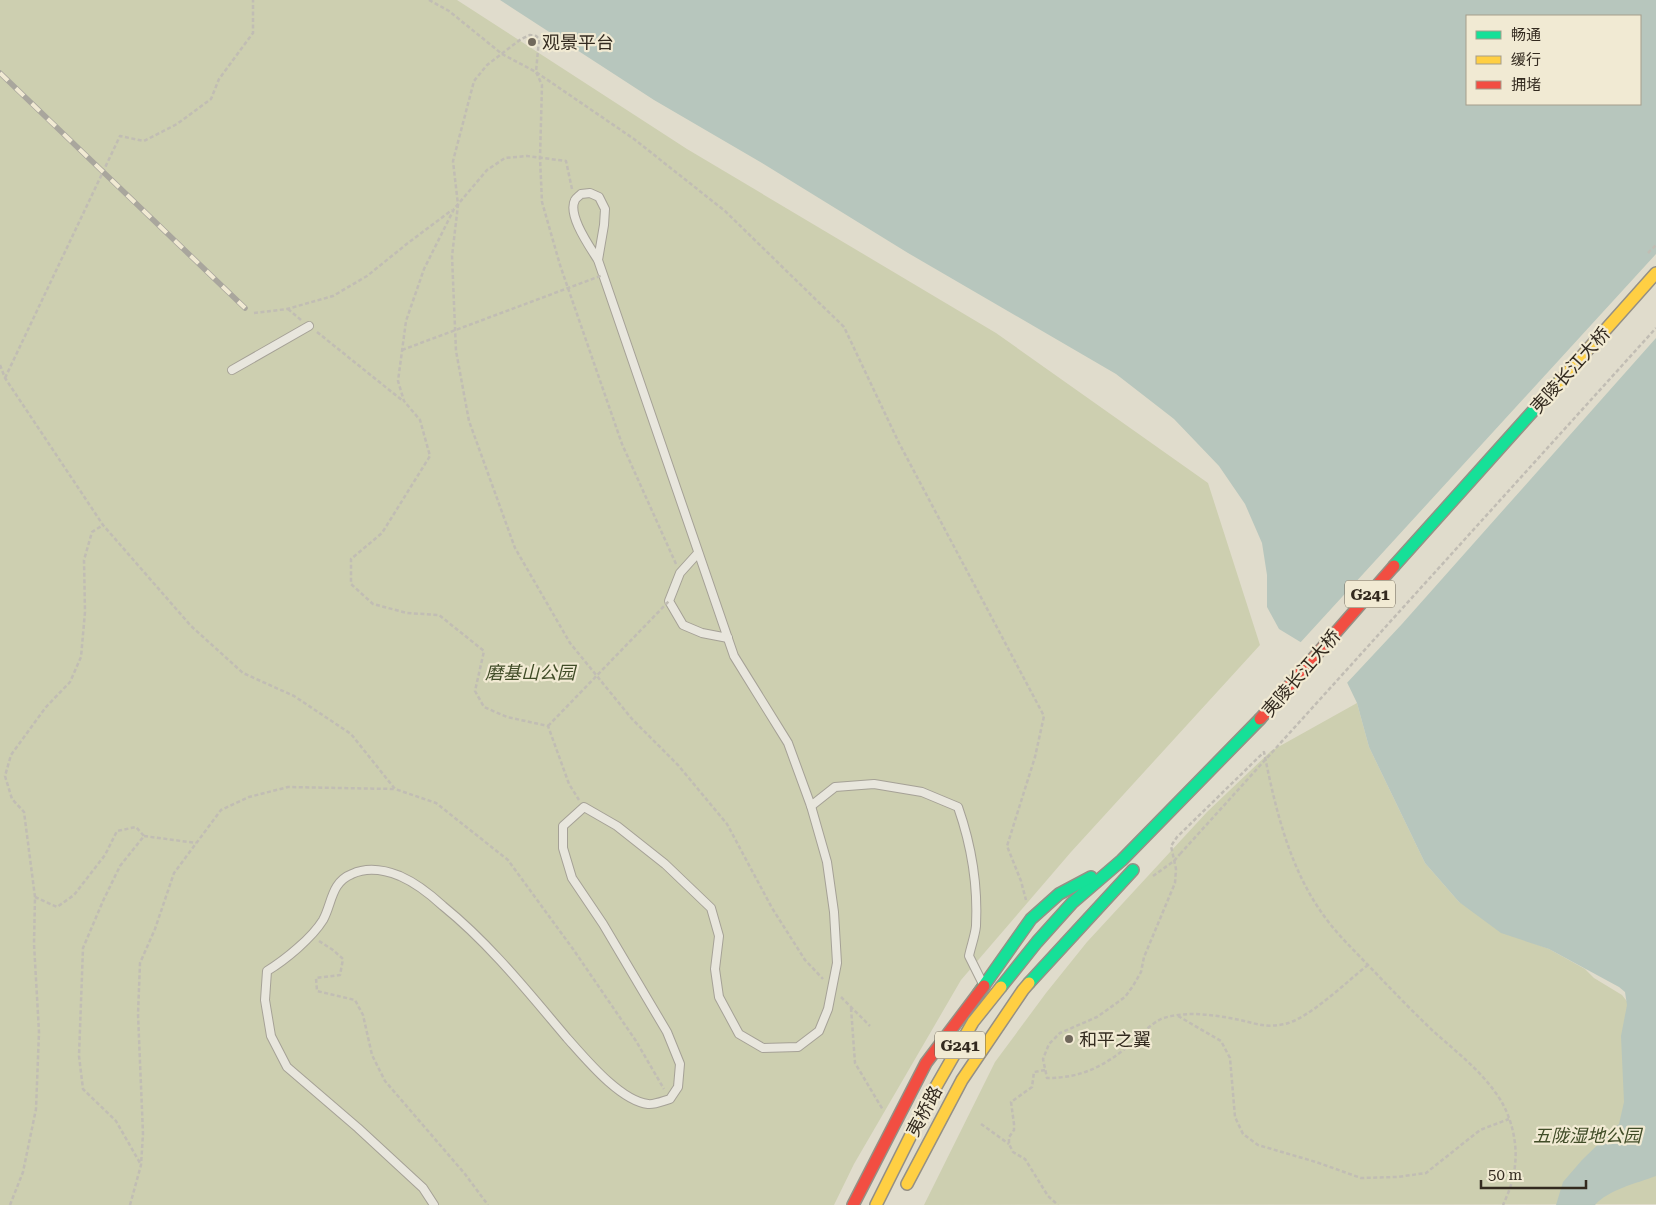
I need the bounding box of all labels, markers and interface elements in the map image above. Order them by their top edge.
legend [1466,15,1641,105]
text: 畅通 [1511,26,1541,44]
place label: 观景平台 [542,32,614,53]
marker: 观景平台 [526,36,538,48]
text: 缓行 [1511,51,1541,69]
text: 拥堵 [1511,76,1541,94]
street label: 夷陵长江大桥 [1526,323,1614,417]
road number: G241 [1345,580,1395,608]
street label: 夷陵长江大桥 [1258,625,1344,721]
park label: 磨基山公园 [485,662,578,683]
place label: 和平之翼 [1079,1029,1151,1050]
road number: G241 [935,1032,985,1058]
marker: 和平之翼 [1063,1033,1075,1045]
street label: 夷桥路 [902,1082,946,1140]
park label: 五陇湿地公园 [1533,1125,1644,1146]
scale bar [1481,1158,1586,1190]
text: 50 m [1488,1166,1523,1184]

